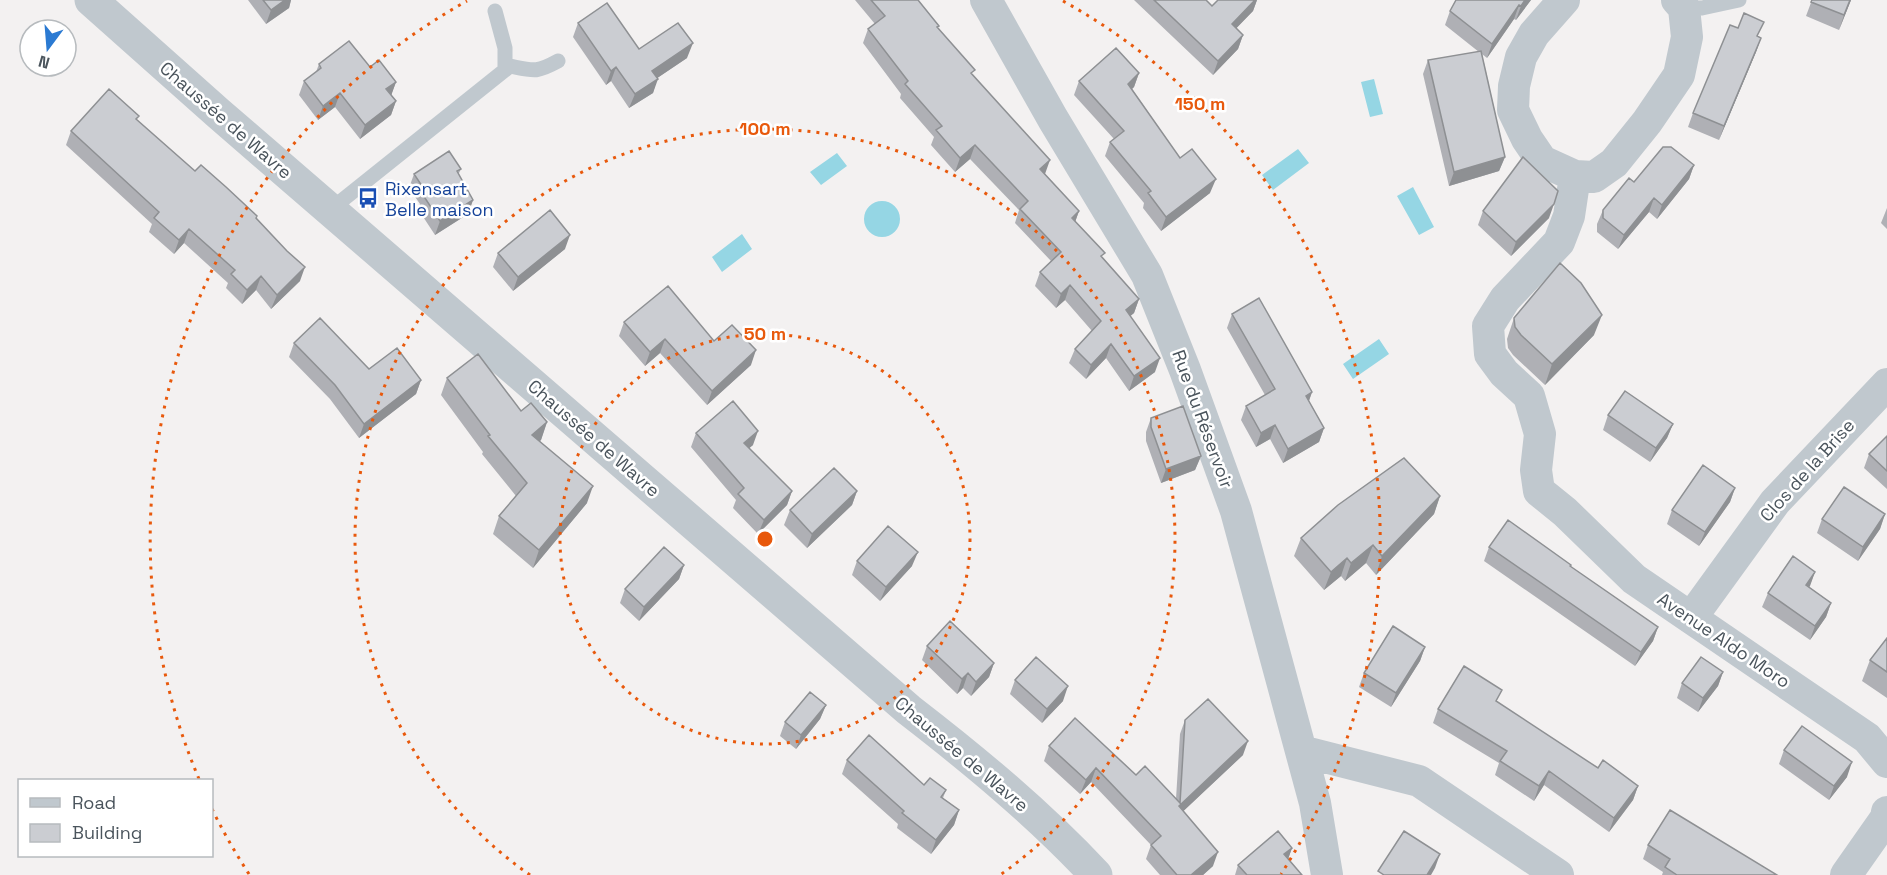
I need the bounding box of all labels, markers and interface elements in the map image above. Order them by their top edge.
north arrow [18,18,78,78]
text: N [36,50,52,74]
street label: Chaussée de Wavre [155,56,297,184]
text: 150 m [1175,92,1225,115]
text: 100 m [739,117,791,140]
place label: Rixensart Belle maison [385,177,494,221]
bus stop icon: Rixensart Belle maison [356,186,380,210]
text: 50 m [744,322,786,345]
street label: Rue du Réservoir [1167,347,1239,491]
street label: Chaussée de Wavre [523,374,665,502]
street label: Clos de la Brise [1755,414,1859,526]
centre of rings [755,529,775,549]
street label: Avenue Aldo Moro [1653,587,1795,693]
street label: Chaussée de Wavre [890,691,1034,817]
legend [18,779,213,857]
text: Road [72,791,116,814]
text: Building [72,821,142,844]

